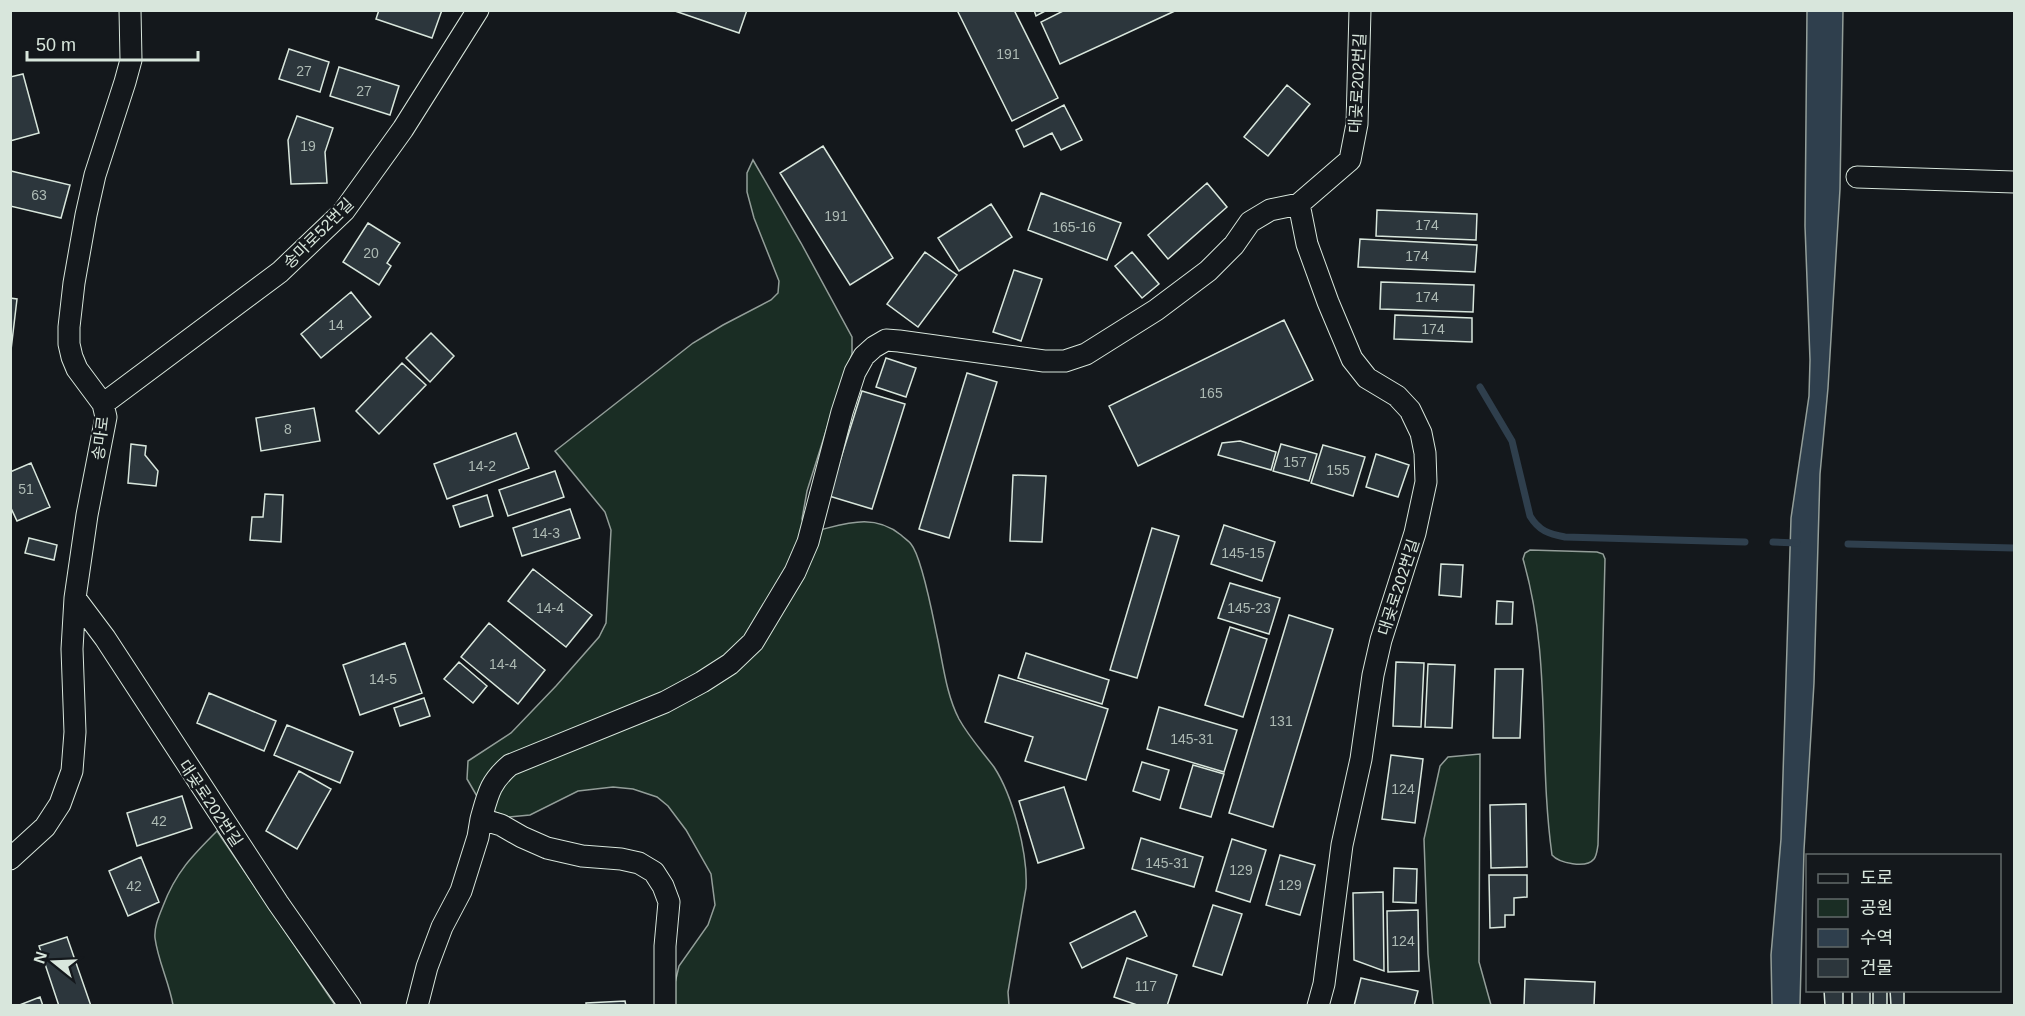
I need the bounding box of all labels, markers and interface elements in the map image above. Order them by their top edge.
scale bar [27,24,198,62]
street label: 대곶로202번길 [1346,33,1369,134]
text: 50 m [36,35,76,55]
house number: 191 [996,46,1020,62]
house number: 27 [296,63,312,79]
house number: 27 [356,83,372,99]
house number: 19 [300,138,316,154]
house number: 63 [31,187,47,203]
street label: 송마로52번길 [280,195,357,272]
house number: 191 [824,208,848,224]
house number: 174 [1415,217,1439,233]
house number: 165-16 [1052,219,1096,235]
house number: 20 [363,245,379,261]
house number: 174 [1405,248,1429,264]
house number: 174 [1415,289,1439,305]
house number: 14 [328,317,344,333]
house number: 174 [1421,321,1445,337]
house number: 165 [1199,385,1223,401]
street label: 송마로 [89,415,112,461]
house number: 8 [284,421,292,437]
house number: 157 [1283,454,1307,470]
house number: 14-2 [468,458,496,474]
house number: 155 [1326,462,1350,478]
house number: 51 [18,481,34,497]
house number: 14-3 [532,525,560,541]
street label: 대곶로202번길 [1375,537,1422,637]
house number: 145-15 [1221,545,1265,561]
house number: 14-4 [536,600,564,616]
house number: 145-23 [1227,600,1271,616]
house number: 14-4 [489,656,517,672]
house number: 14-5 [369,671,397,687]
house number: 131 [1269,713,1293,729]
house number: 145-31 [1170,731,1214,747]
street label: 대곶로202번길 [175,757,246,850]
house number: 124 [1391,781,1415,797]
house number: 42 [151,813,167,829]
legend [1806,854,2001,992]
house number: 145-31 [1145,855,1189,871]
house number: 129 [1229,862,1253,878]
text: 도로 [1860,868,1893,888]
house number: 129 [1278,877,1302,893]
house number: 42 [126,878,142,894]
text: 공원 [1860,898,1893,918]
text: 수역 [1860,928,1893,948]
north arrow [24,932,84,992]
house number: 124 [1391,933,1415,949]
text: N [30,949,50,966]
text: 건물 [1860,958,1893,978]
house number: 117 [1135,978,1157,994]

